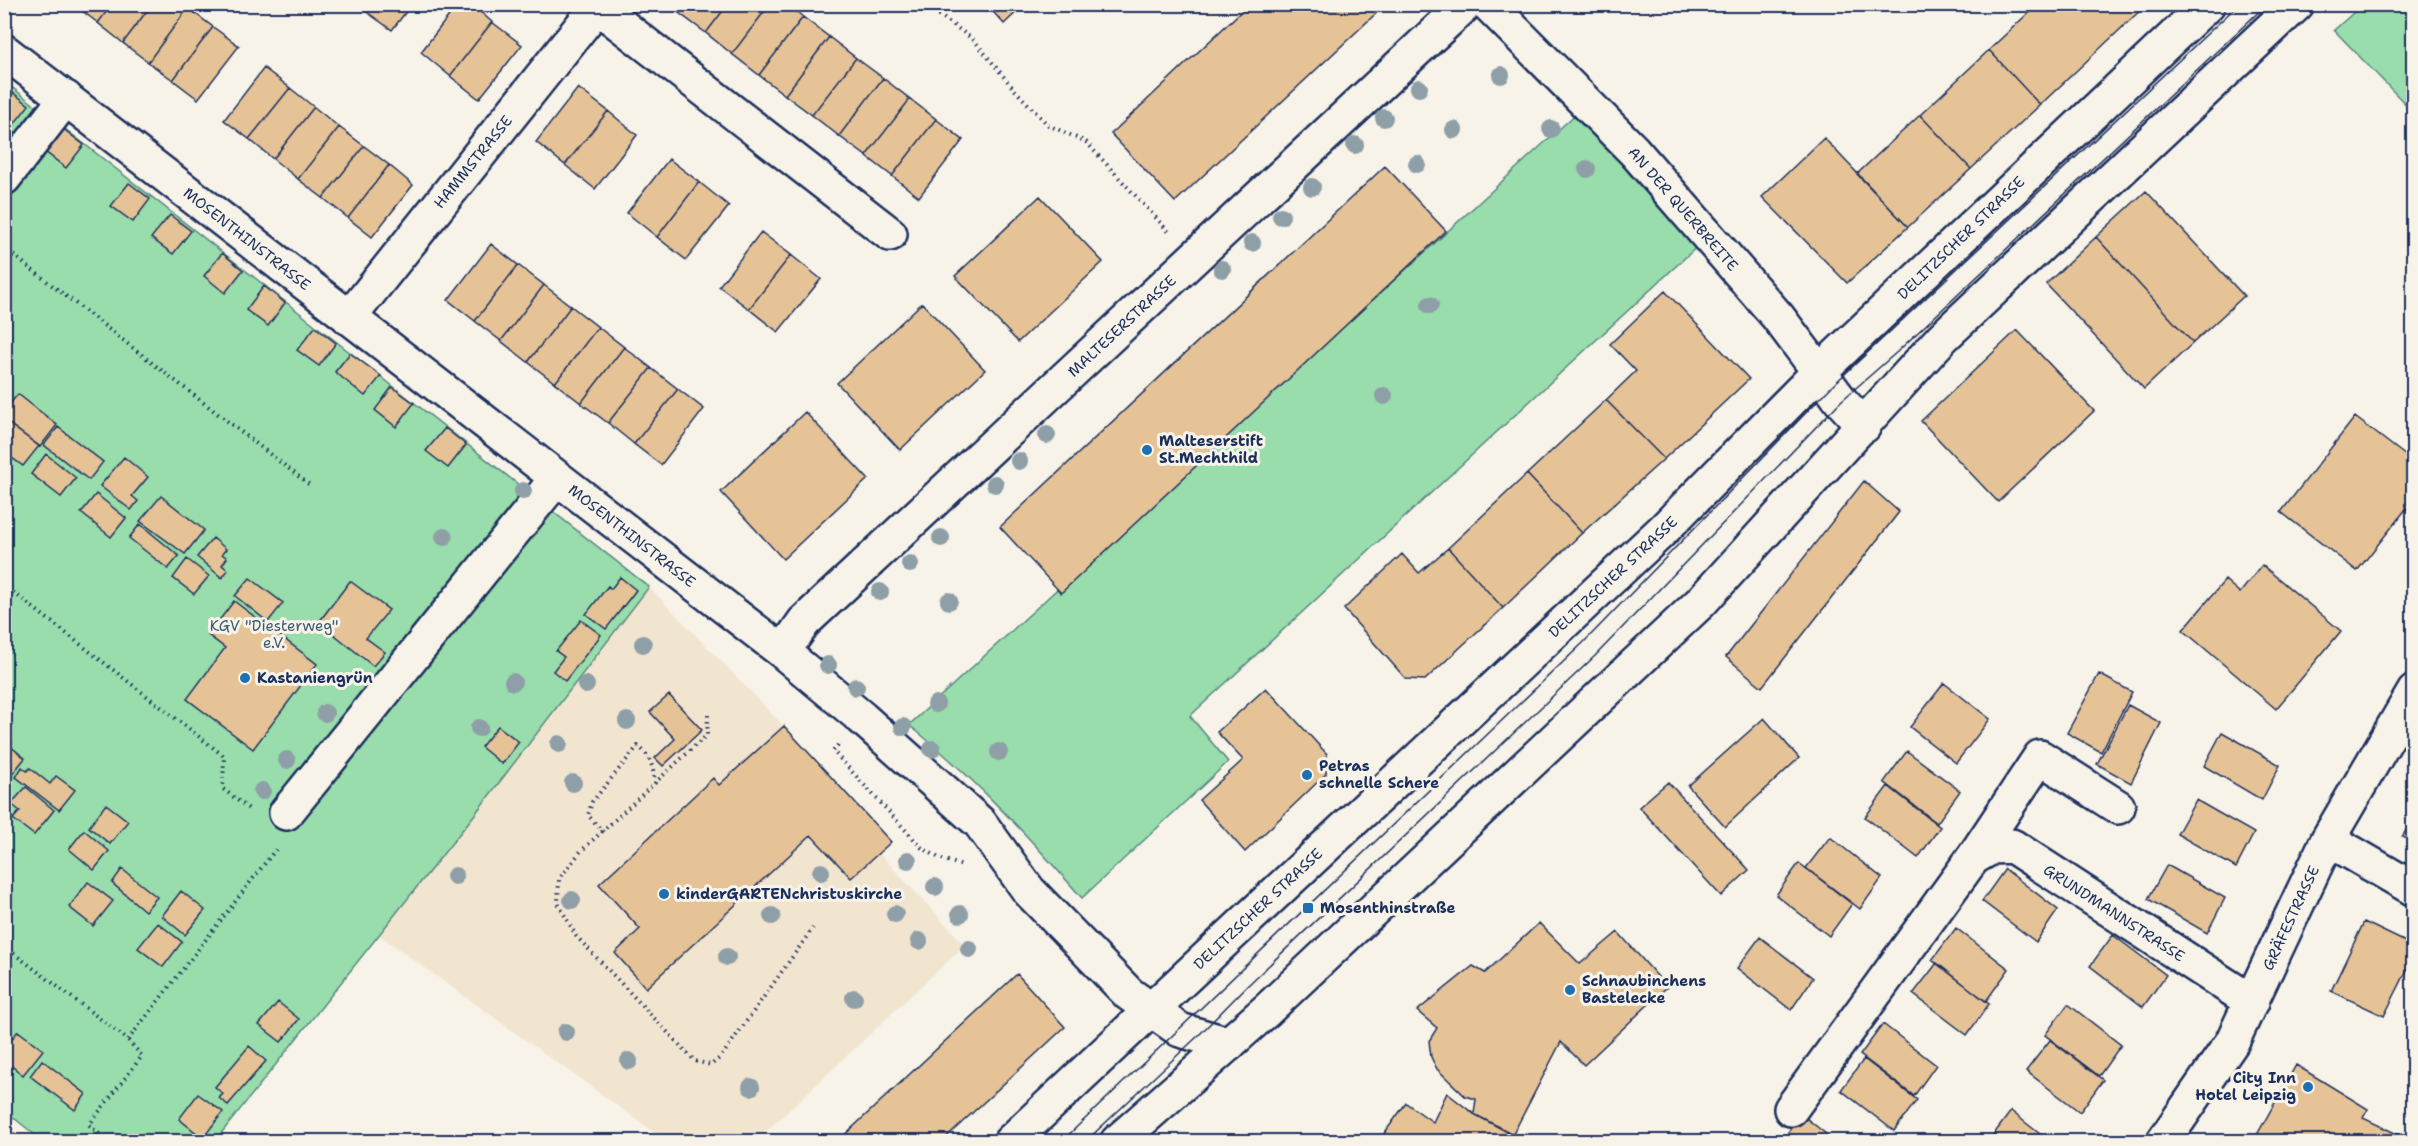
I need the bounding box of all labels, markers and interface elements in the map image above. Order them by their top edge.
street label: HAMMSTRASSE [429,111,517,213]
street label: AN DER QUERBREITE [1624,143,1742,275]
street label: DELITZSCHER STRASSE [1893,172,2029,304]
street label: MOSENTHINSTRASSE [179,183,315,295]
street label: MALTESERSTRASSE [1064,271,1180,381]
place label: Malteserstift St.Mechthild [1159,431,1263,468]
marker: Malteserstift St.Mechthild [1140,443,1154,457]
street label: MOSENTHINSTRASSE [564,480,700,592]
street label: DELITZSCHER STRASSE [1544,512,1682,642]
park label: KGV "Diesterweg" e.V. [210,616,338,653]
place label: Kastaniengrün [257,668,373,688]
marker: Kastaniengrün [238,671,252,685]
place label: Petras schnelle Schere [1319,756,1439,793]
marker: Petras schnelle Schere [1300,768,1314,782]
street label: DELITZSCHER STRASSE [1189,844,1327,974]
street label: GRUNDMANNSTRASSE [2039,860,2189,966]
street label: GRÄFESTRASSE [2258,862,2324,974]
place label: kinderGARTENchristuskirche [676,884,902,904]
marker: kinderGARTENchristuskirche [657,887,671,901]
place label: Mosenthinstraße [1320,898,1456,918]
marker: Mosenthinstraße [1301,901,1315,915]
place label: Schnaubinchens Bastelecke [1582,971,1706,1008]
marker: Schnaubinchens Bastelecke [1563,983,1577,997]
place label: City Inn Hotel Leipzig [2195,1068,2296,1105]
marker: City Inn Hotel Leipzig [2301,1080,2315,1094]

